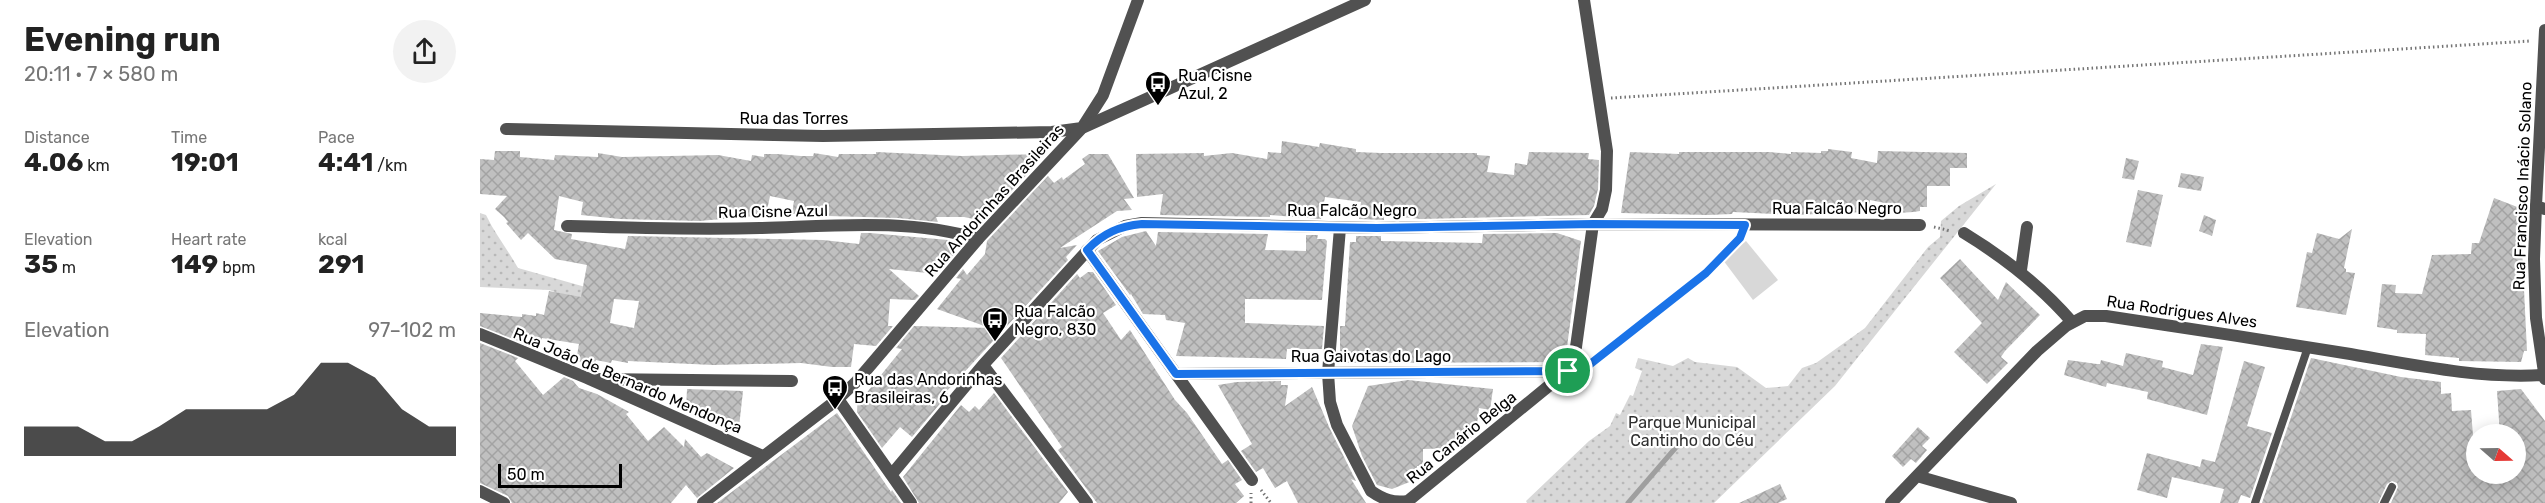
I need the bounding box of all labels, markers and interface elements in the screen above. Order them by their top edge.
text: Evening run [24,20,221,59]
button: share [393,20,456,83]
text: 20:11 · 7 × 580 m [24,62,178,86]
place label: Rua Cisne Azul, 2 [1178,66,1252,103]
bus stop icon: Rua Cisne Azul, 2 [1143,69,1173,107]
street label: Rua Francisco Inácio Solano [2509,81,2536,291]
street label: Rua das Torres [740,109,848,128]
street label: Rua Andorinhas Brasileiras [921,120,1068,281]
text: Distance [24,128,90,147]
text: Time [171,128,207,147]
text: Pace [318,128,355,147]
text: 4.06 [24,147,83,178]
text: 19:01 [171,147,239,178]
text: 4:41 [318,147,373,178]
text: km [83,156,110,175]
text: /km [373,156,408,175]
street label: Rua Falcão Negro [1772,199,1902,218]
street label: Rua Cisne Azul [718,201,828,222]
street label: Rua Falcão Negro [1287,201,1417,220]
text: Elevation [24,230,93,249]
text: Heart rate [171,230,246,249]
text: kcal [318,230,347,249]
text: 35 [24,249,58,280]
text: 149 [171,249,218,280]
text: 291 [318,249,365,280]
text: m [58,258,76,277]
text: bpm [218,258,255,277]
street label: Rua Rodrigues Alves [2105,292,2259,331]
place label: Rua Falcão Negro, 830 [1014,302,1096,339]
bus stop icon: Rua Falcão Negro, 830 [980,305,1010,343]
text: Elevation [24,318,110,342]
text: 97–102 m [368,318,456,342]
street label: Rua João de Bernardo Mendonça [511,324,745,437]
pin [1542,345,1593,396]
street label: Rua Gaivotas do Lago [1291,347,1451,366]
icon: arrive [1551,354,1584,387]
place label: Rua das Andorinhas Brasileiras, 6 [854,370,1002,407]
bus stop icon: Rua das Andorinhas Brasileiras, 6 [820,373,850,411]
street label: Rua Canário Belga [1403,387,1520,488]
park label: Parque Municipal Cantinho do Céu [1628,413,1756,450]
north arrow [2466,424,2526,484]
map controls [2466,424,2526,484]
scale bar [498,461,622,488]
text: 50 m [507,465,545,484]

